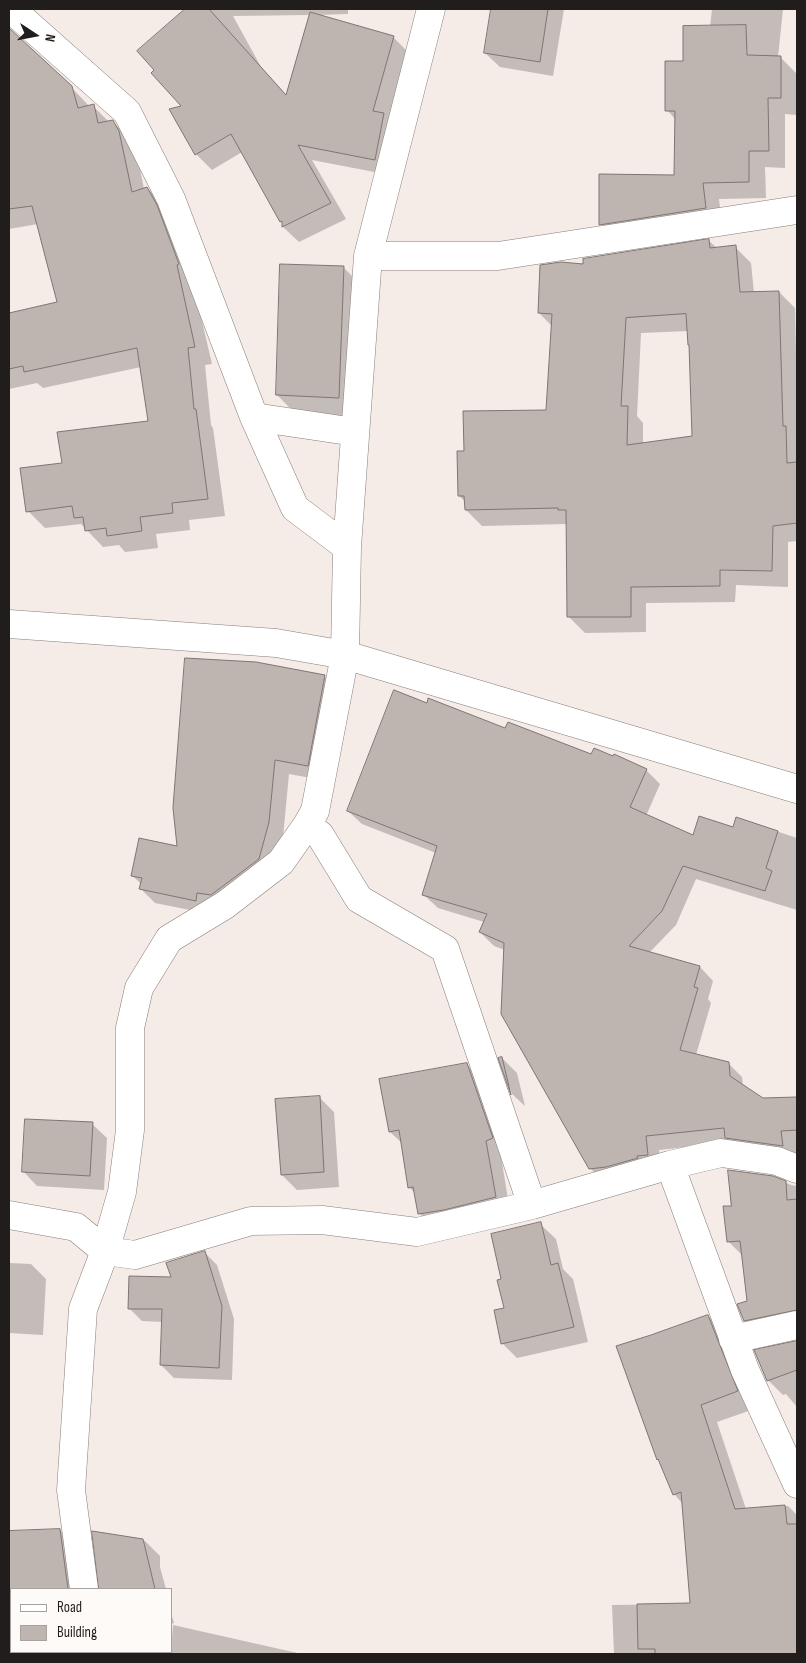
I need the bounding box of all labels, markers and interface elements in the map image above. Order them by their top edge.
north arrow [10,10,60,60]
text: N [41,33,59,43]
legend [10,1588,172,1653]
text: Road [57,1598,82,1617]
text: Building [57,1623,97,1642]

